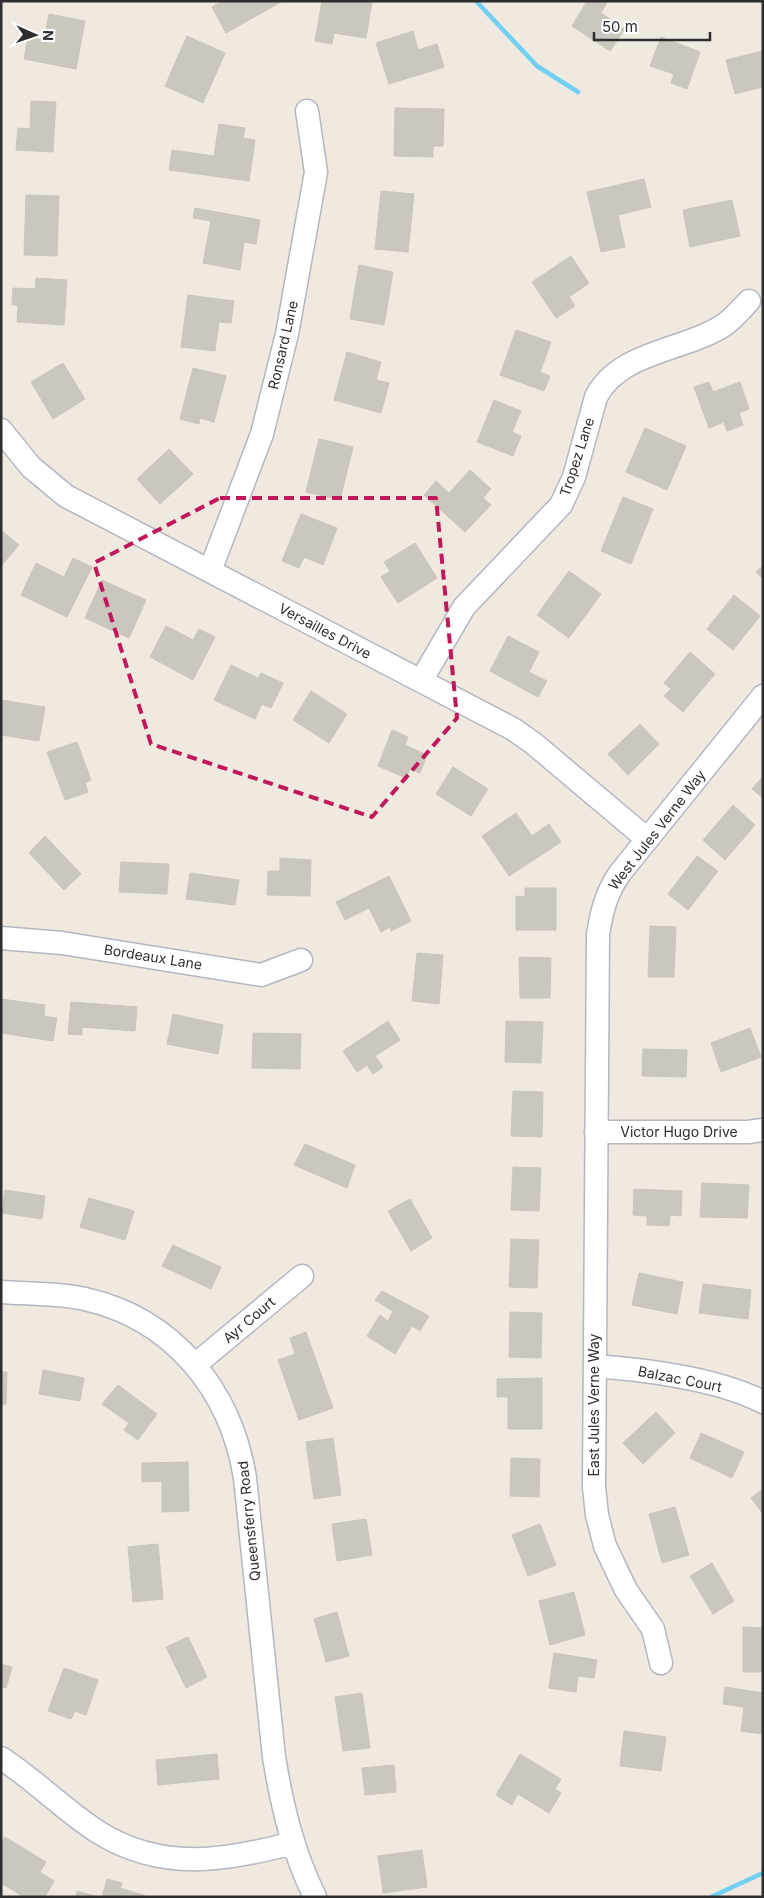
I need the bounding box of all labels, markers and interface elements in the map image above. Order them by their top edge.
north arrow [10,10,60,60]
scale bar [594,10,710,42]
text: 50 m [602,17,638,36]
text: N [40,30,57,41]
street label: Ronsard Lane [264,299,301,391]
street label: Tropez Lane [556,415,597,499]
street label: Versailles Drive [276,599,374,662]
street label: West Jules Verne Way [604,766,709,893]
street label: Bordeaux Lane [103,940,203,973]
street label: Victor Hugo Drive [620,1123,738,1140]
street label: Ayr Court [219,1293,278,1346]
street label: East Jules Verne Way [585,1333,602,1476]
street label: Balzac Court [637,1362,724,1395]
street label: Queensferry Road [234,1460,263,1582]

